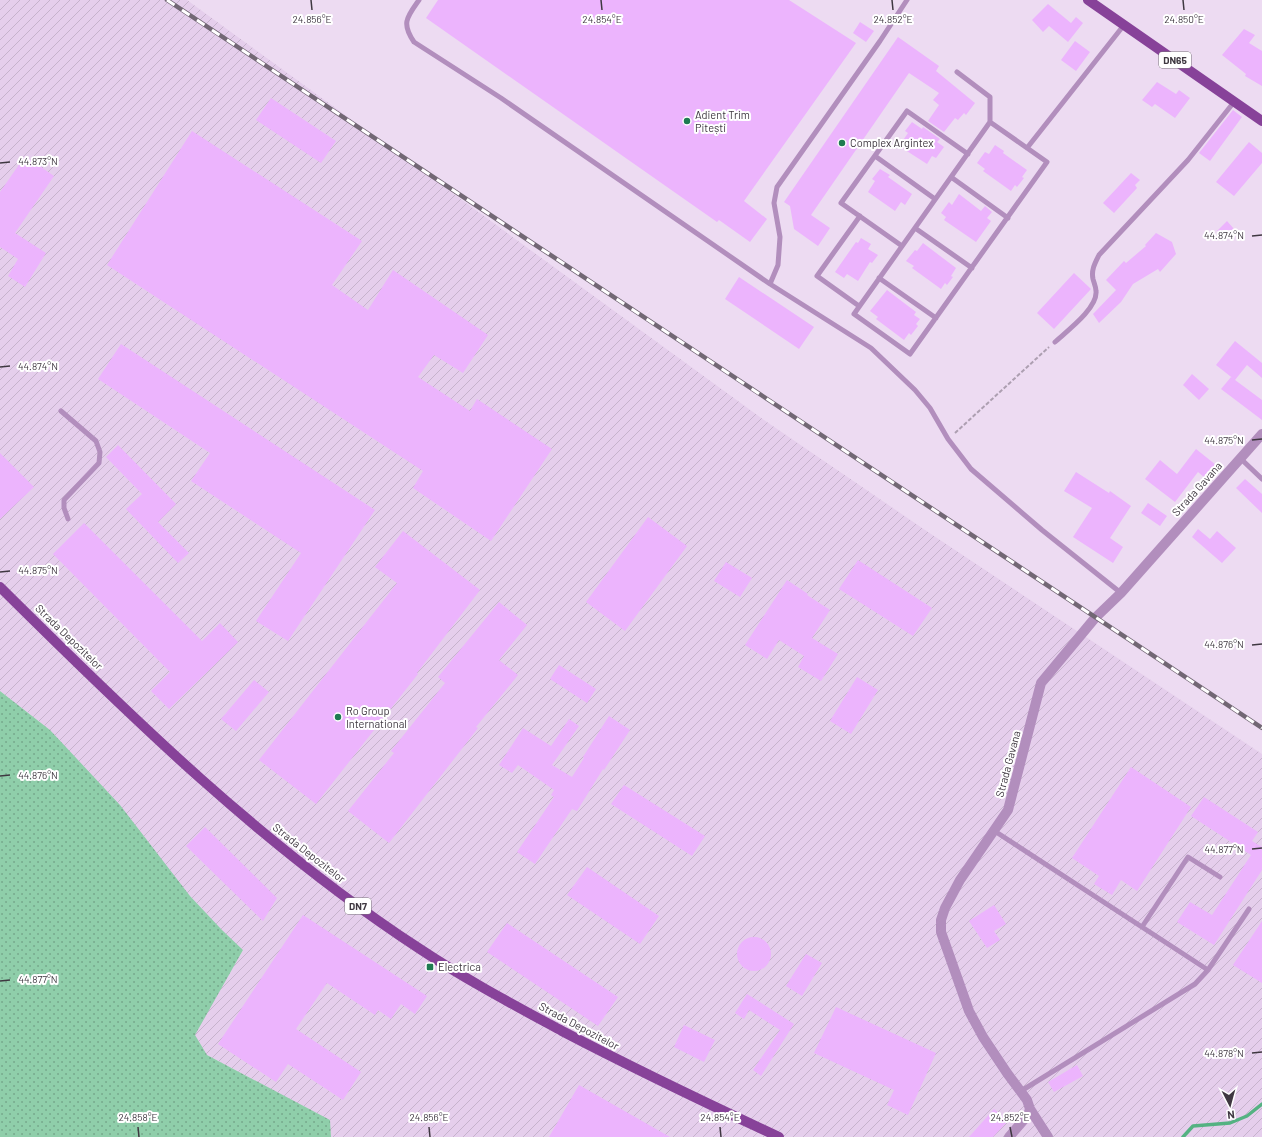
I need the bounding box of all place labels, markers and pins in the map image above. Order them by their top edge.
place label: Adient Trim Pitești [695,108,750,134]
marker: Adient Trim Pitești [682,116,692,126]
place label: Complex Argintex [850,136,933,149]
marker: Complex Argintex [837,138,847,148]
place label: Ro Group International [346,704,407,730]
marker: Ro Group International [333,712,343,722]
place label: Electrica [438,960,481,973]
marker: Electrica [425,962,435,972]

